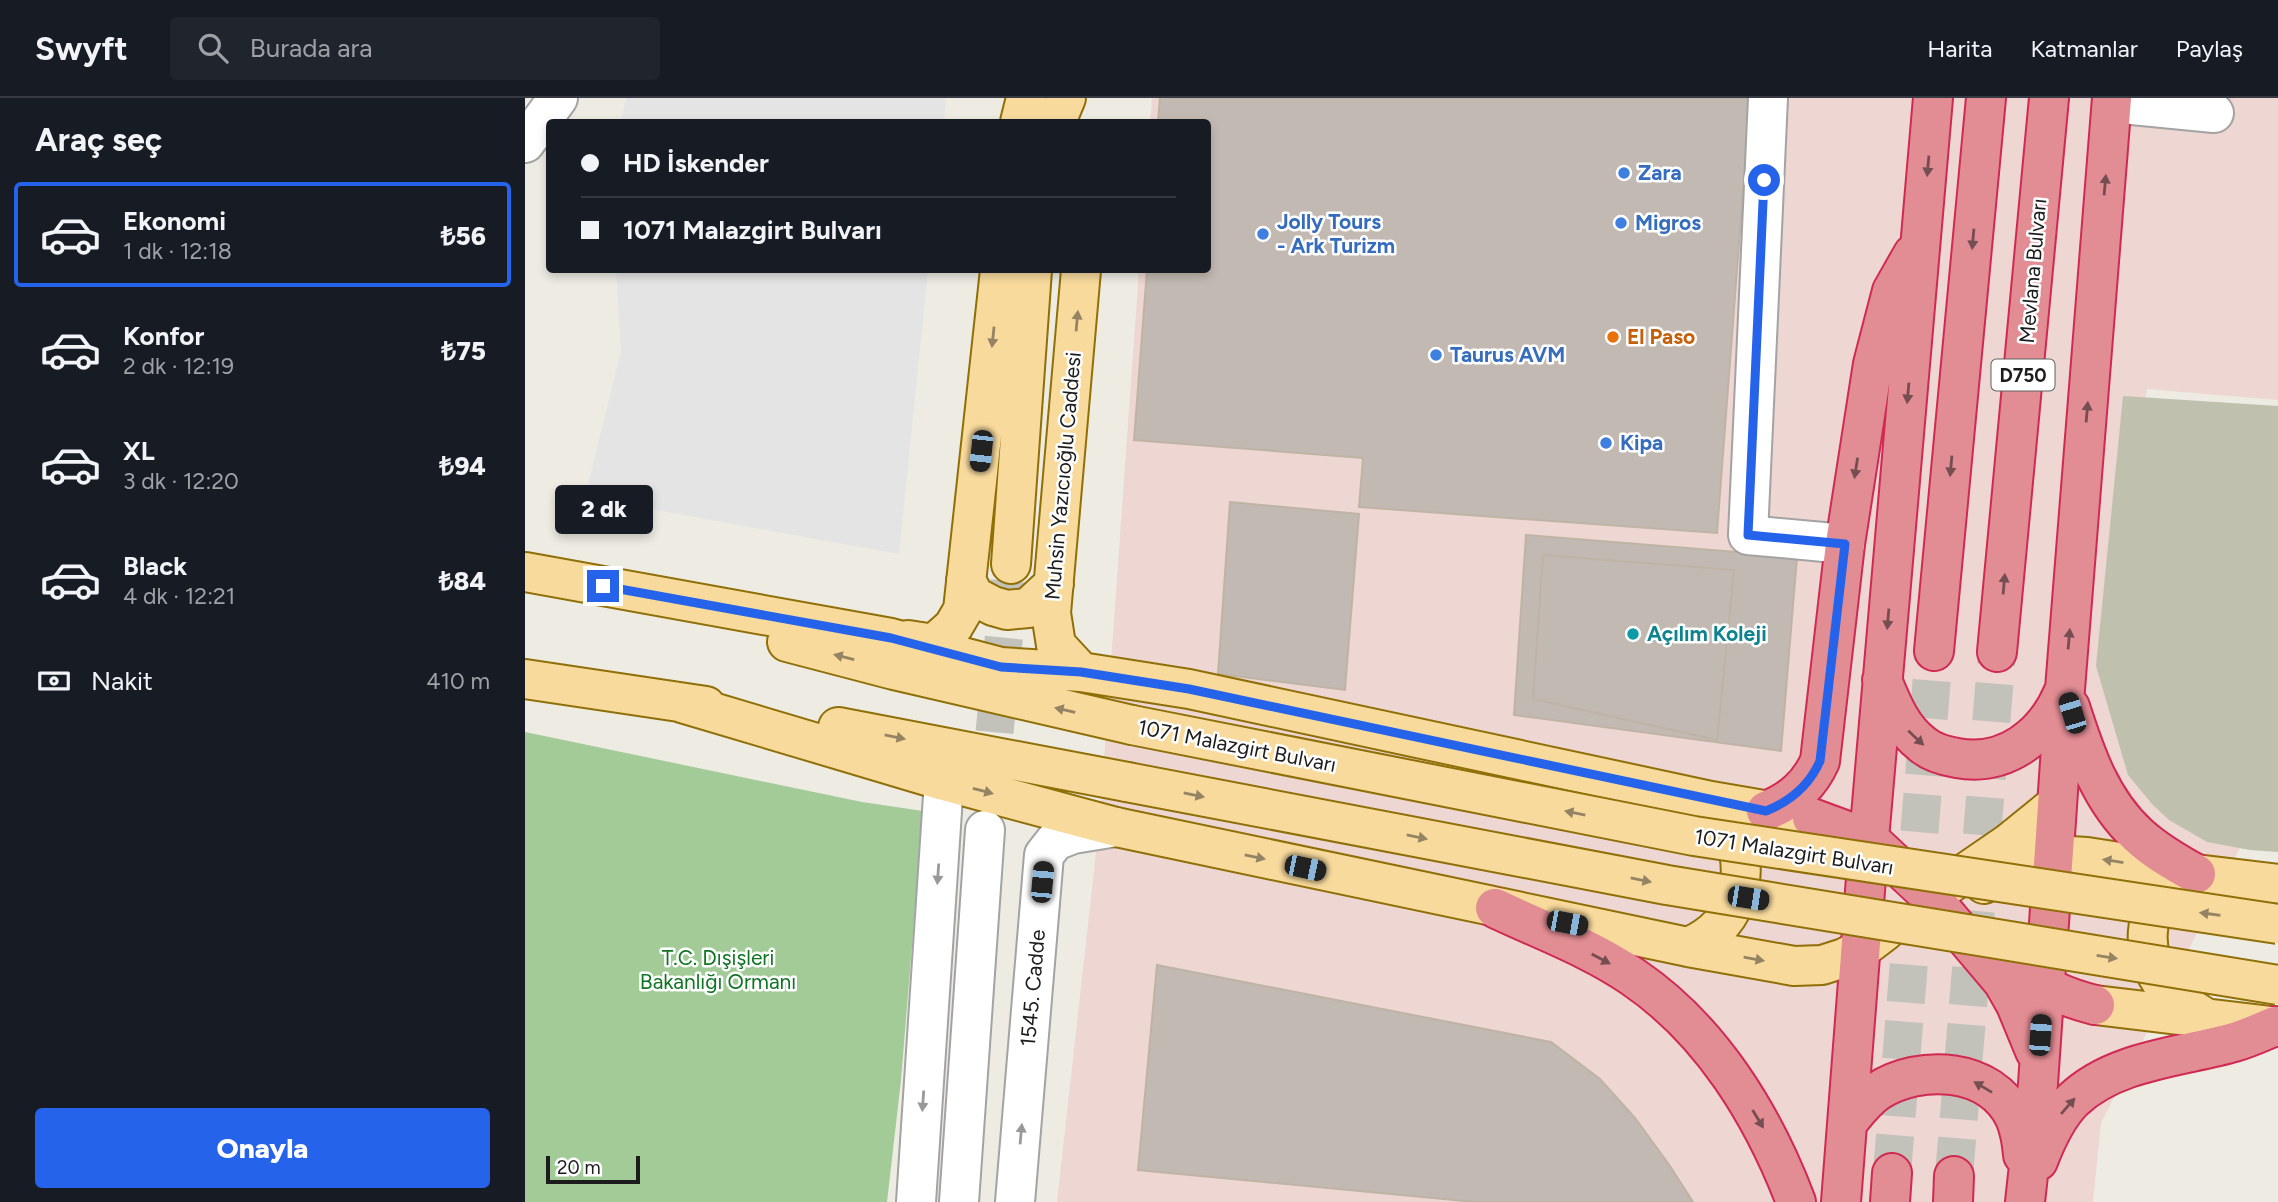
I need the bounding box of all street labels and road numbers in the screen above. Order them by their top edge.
street label: Mevlana Bulvarı [2014,197,2051,344]
street label: Muhsin Yazıcıoğlu Caddesi [1039,351,1086,601]
road number: D750 [1991,360,2055,390]
street label: 1071 Malazgirt Bulvarı [1136,714,1338,777]
street label: 1071 Malazgirt Bulvarı [1693,823,1895,880]
street label: 1545. Cadde [1015,928,1050,1048]

